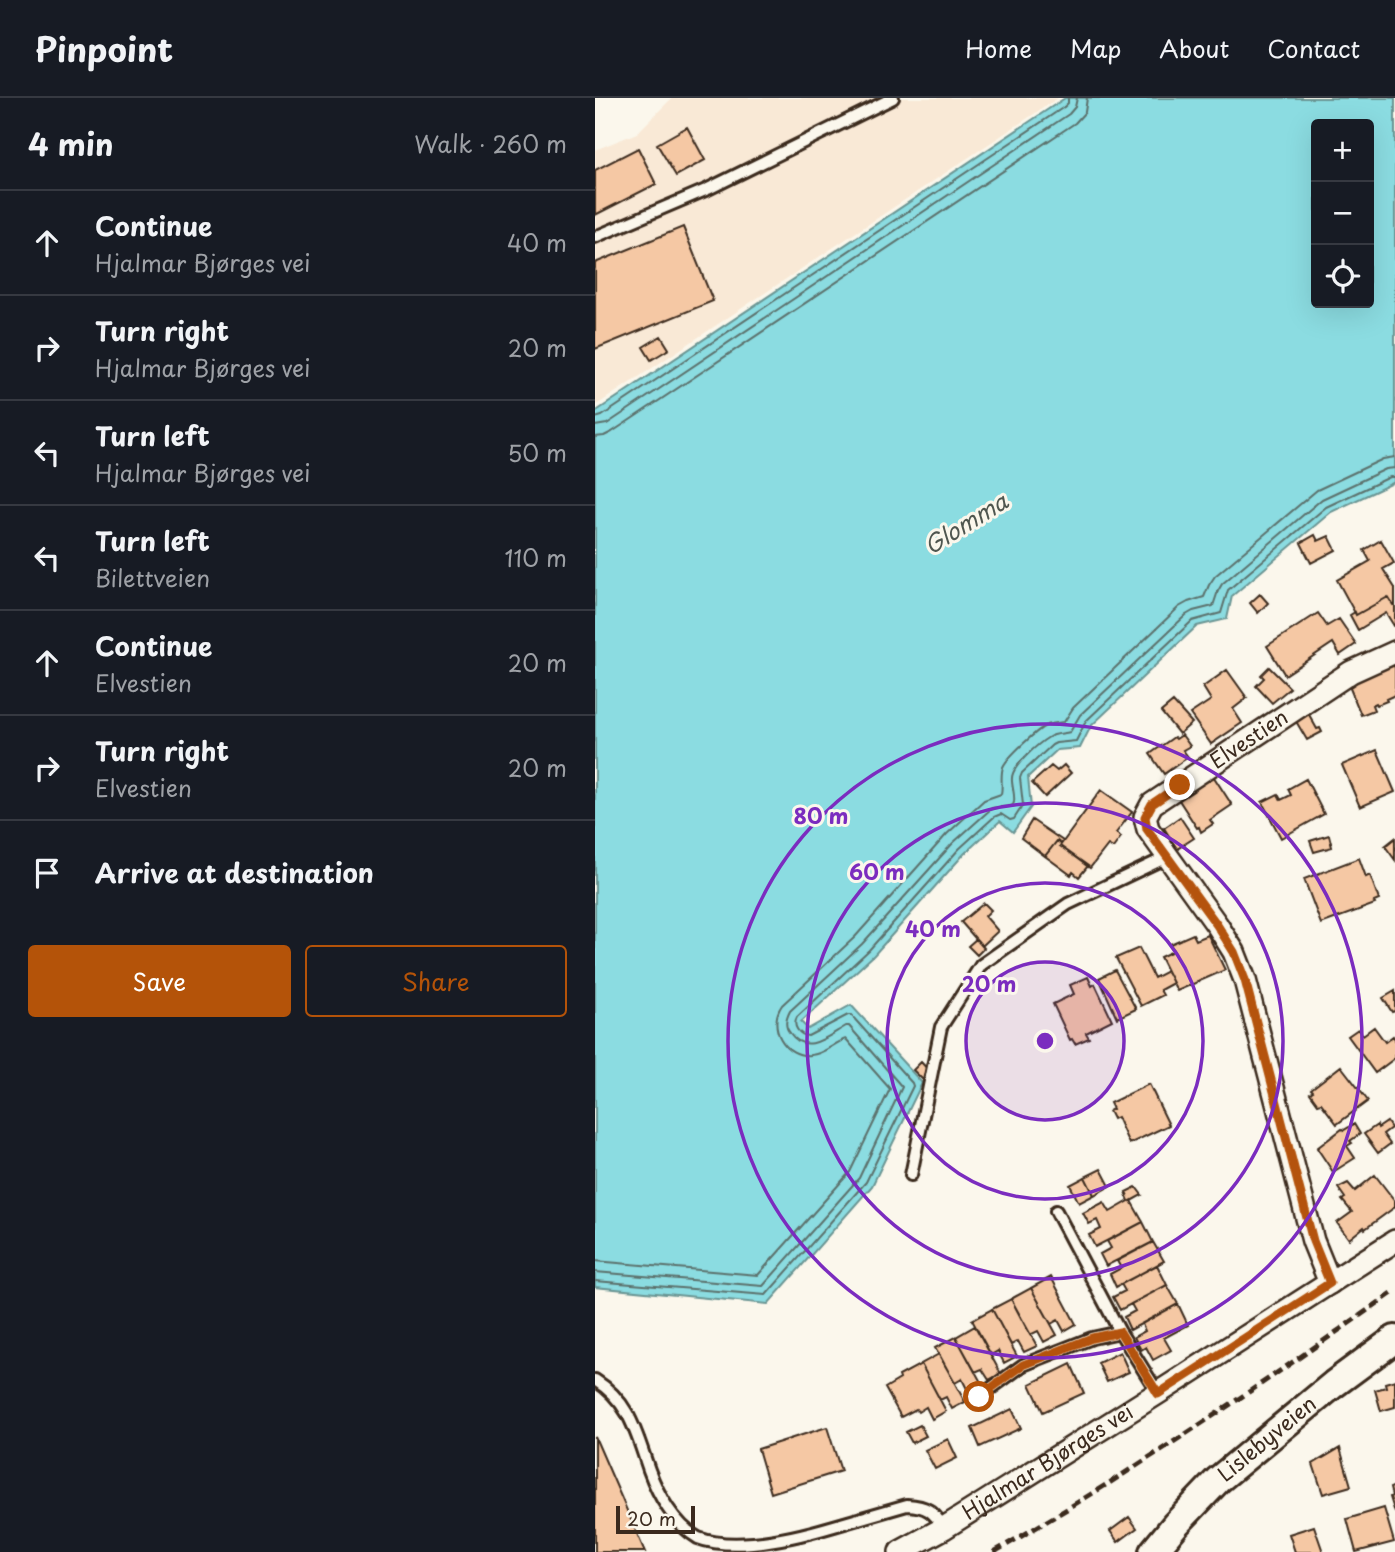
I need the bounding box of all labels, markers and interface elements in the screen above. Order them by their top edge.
text: Pinpoint [35,23,173,73]
text: Home [965,30,1032,66]
text: Map [1070,30,1121,66]
text: About [1159,30,1229,66]
text: Contact [1267,30,1360,66]
map controls [1311,119,1374,308]
button: + [1311,119,1374,182]
text: 4 min [28,121,114,166]
text: Walk · 260 m [414,126,567,161]
button: − [1311,182,1374,245]
text: Continue [95,206,212,245]
icon: ahead [28,224,66,262]
text: 40 m [507,225,567,260]
text: Hjalmar Bjørges vei [95,245,310,280]
button: locate [1311,245,1374,308]
text: Turn right [95,311,229,350]
icon: right [28,329,66,367]
text: 20 m [508,330,567,365]
text: Hjalmar Bjørges vei [95,350,310,385]
text: Turn left [95,416,210,455]
icon: left [28,434,66,472]
text: 50 m [507,435,567,470]
text: Hjalmar Bjørges vei [95,455,310,490]
water label: Glomma [916,483,1015,562]
text: Turn left [95,521,210,560]
icon: left [28,539,66,577]
text: 110 m [505,540,567,575]
text: Bilettveien [95,560,210,595]
text: Continue [95,626,212,665]
icon: ahead [28,644,66,682]
text: 20 m [508,645,567,680]
text: Elvestien [95,665,192,700]
street label: Elvestien [1202,700,1294,776]
text: Turn right [95,731,229,770]
icon: right [28,749,66,787]
text: 20 m [508,750,567,785]
route end [1164,769,1195,800]
text: Elvestien [95,770,192,805]
text: 80 m [794,799,848,831]
text: Arrive at destination [95,853,374,892]
icon: arrive [28,854,66,892]
text: 60 m [849,855,905,887]
text: 40 m [905,912,961,944]
button: Save [28,945,291,1017]
button: Share [305,945,567,1017]
text: 20 m [962,967,1016,999]
centre of rings [1033,1029,1057,1053]
route start [963,1381,994,1412]
street label: Lislebyveien [1210,1387,1322,1488]
street label: Hjalmar Bjørges vei [955,1395,1139,1527]
scale bar [616,1503,695,1535]
text: 20 m [627,1504,676,1532]

